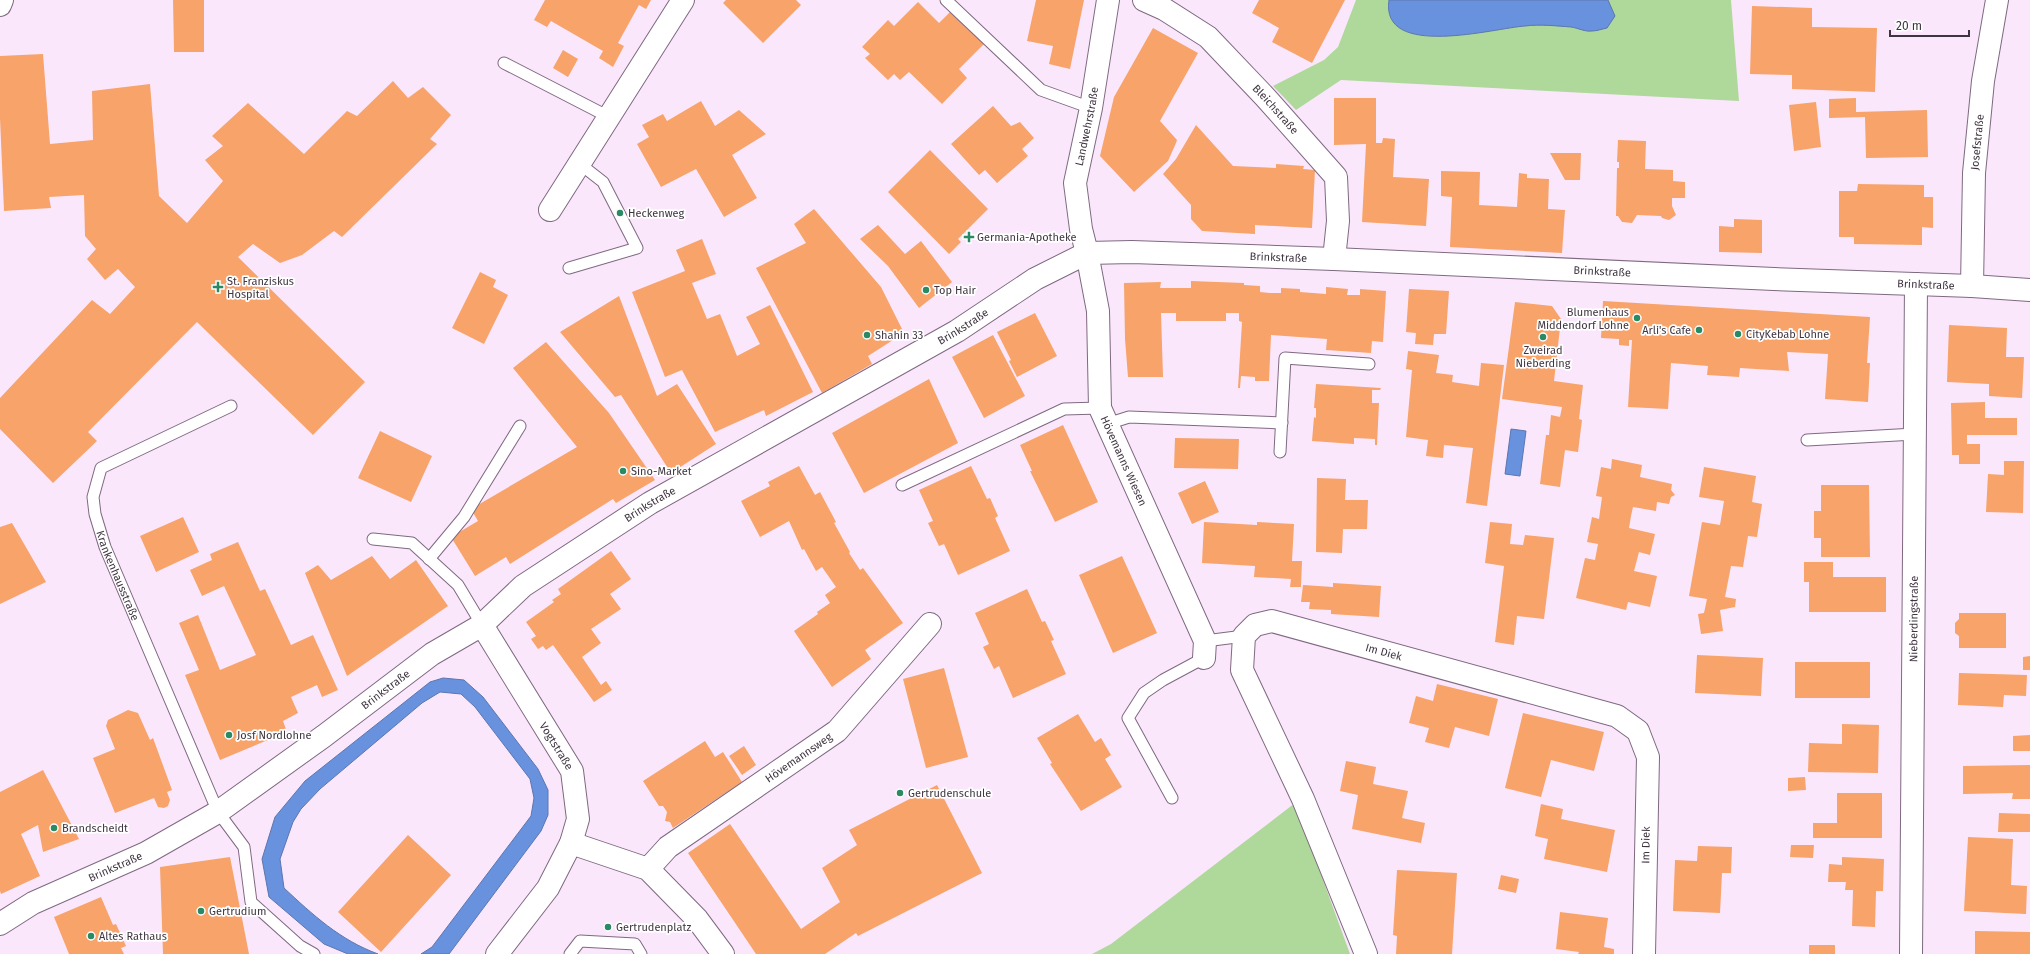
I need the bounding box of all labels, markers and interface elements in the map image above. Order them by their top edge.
scale bar [1890,12,1969,38]
text: 20 m [1896,19,1922,33]
street label: Bleichstraße [1250,82,1301,137]
street label: Landwehrstraße [1072,86,1101,167]
street label: Josefstraße [1968,114,1986,171]
place label: Heckenweg [628,207,685,220]
marker: Heckenweg [615,208,625,218]
place label: Germania-Apotheke [977,231,1077,244]
marker: Germania-Apotheke [964,232,974,242]
street label: Brinkstraße [1249,250,1307,265]
street label: Brinkstraße [1573,263,1631,279]
place label: St. Franziskus Hospital [227,275,294,301]
street label: Brinkstraße [1897,277,1955,292]
marker: St. Franziskus Hospital [212,281,224,293]
place label: Top Hair [934,284,977,297]
marker: Top Hair [921,285,931,295]
street label: Brinkstraße [935,305,991,347]
place label: Blumenhaus Middendorf Lohne [1537,306,1629,332]
marker: Blumenhaus Middendorf Lohne [1632,313,1642,323]
place label: Arli's Cafe [1642,324,1691,337]
marker: Arli's Cafe [1694,325,1704,335]
place label: CityKebab Lohne [1746,328,1829,341]
place label: Shahin 33 [875,329,923,342]
marker: CityKebab Lohne [1733,329,1743,339]
marker: Shahin 33 [862,330,872,340]
marker: Zweirad Nieberding [1538,332,1548,342]
place label: Zweirad Nieberding [1516,344,1571,370]
street label: Hövemanns Wiesen [1098,414,1150,508]
place label: Sino-Market [631,465,692,478]
marker: Sino-Market [618,466,628,476]
street label: Brinkstraße [622,484,678,525]
street label: Krankenhausstraße [94,529,142,623]
street label: Nieberdingstraße [1907,576,1920,662]
street label: Im Diek [1364,641,1404,663]
street label: Brinkstraße [358,667,412,712]
street label: Vogtstraße [537,720,576,772]
place label: Josf Nordlohne [237,729,311,742]
marker: Josf Nordlohne [224,730,234,740]
street label: Hövemannsweg [763,730,835,785]
place label: Gertrudenschule [908,787,991,800]
marker: Gertrudenschule [895,788,905,798]
place label: Brandscheidt [62,822,128,835]
marker: Brandscheidt [49,823,59,833]
street label: Im Diek [1639,826,1653,864]
street label: Brinkstraße [86,849,144,884]
place label: Gertrudium [209,905,266,918]
marker: Gertrudium [196,906,206,916]
place label: Gertrudenplatz [616,921,691,934]
marker: Gertrudenplatz [603,922,613,932]
place label: Altes Rathaus [99,930,167,943]
marker: Altes Rathaus [86,931,96,941]

